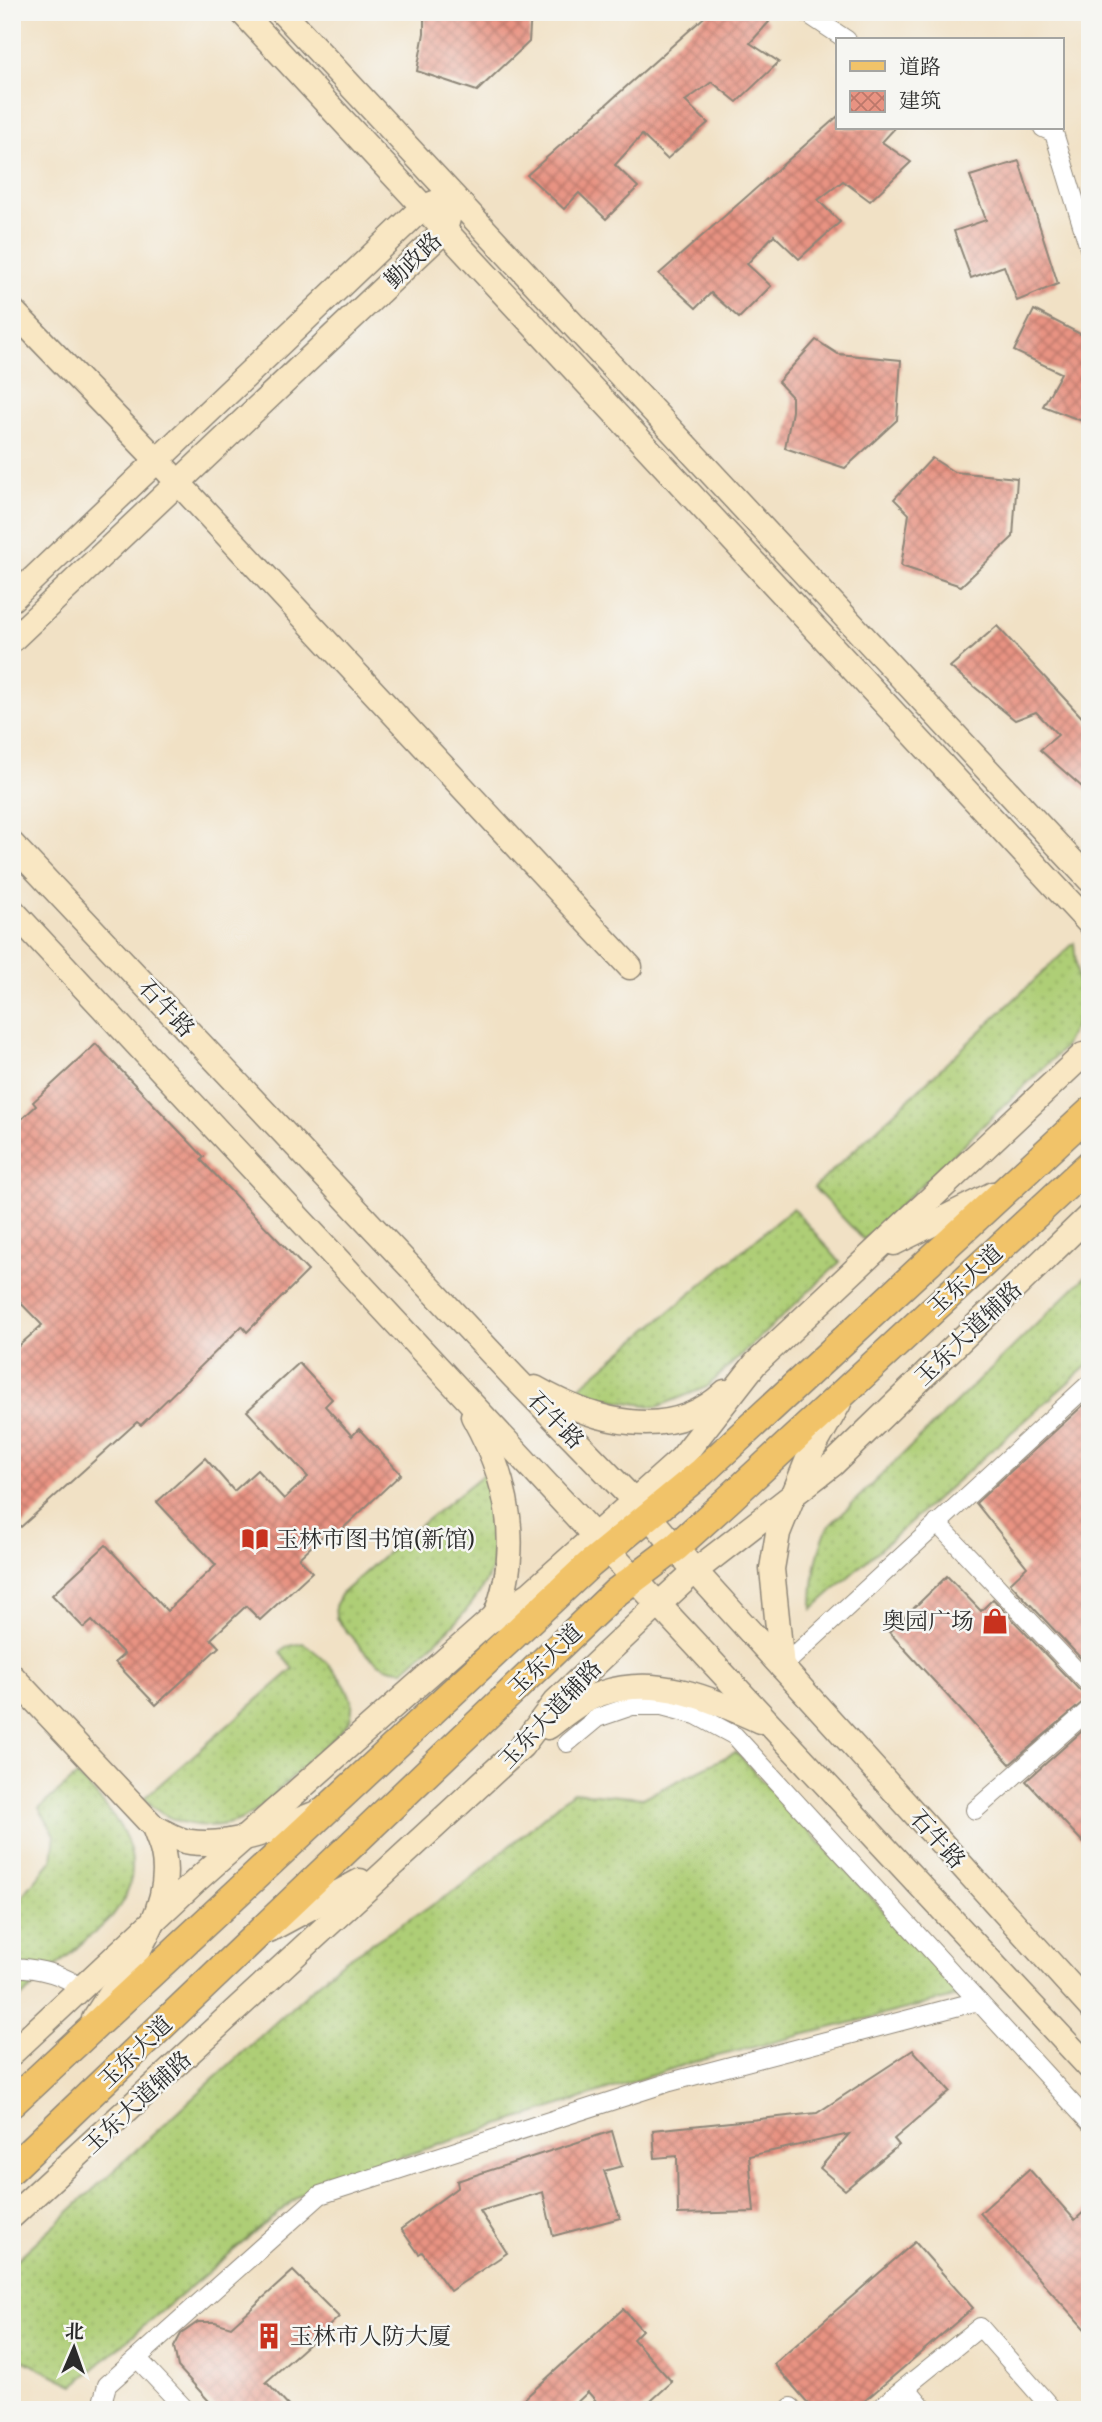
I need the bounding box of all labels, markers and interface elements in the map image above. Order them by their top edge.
legend [836,38,1064,130]
text: 道路 [899,51,941,82]
text: 建筑 [899,85,941,116]
street label: 勤政路 [376,224,449,295]
street label: 石牛路 [132,971,203,1044]
street label: 玉东大道 [920,1236,1010,1323]
street label: 玉东大道辅路 [907,1273,1029,1392]
street label: 石牛路 [521,1383,592,1456]
place label: 玉林市图书馆(新馆) [276,1522,475,1555]
library icon: 玉林市图书馆(新馆) [240,1524,270,1554]
place label: 奥园广场 [882,1604,974,1637]
shop icon: 奥园广场 [980,1606,1010,1636]
street label: 玉东大道 [500,1616,589,1703]
street label: 玉东大道辅路 [491,1652,609,1775]
street label: 石牛路 [903,1802,974,1875]
street label: 玉东大道 [90,2008,179,2095]
street label: 玉东大道辅路 [75,2043,198,2161]
north arrow [38,2314,108,2384]
text: 北 [65,2317,85,2345]
place label: 玉林市人防大厦 [290,2319,451,2352]
building icon: 玉林市人防大厦 [254,2321,284,2351]

